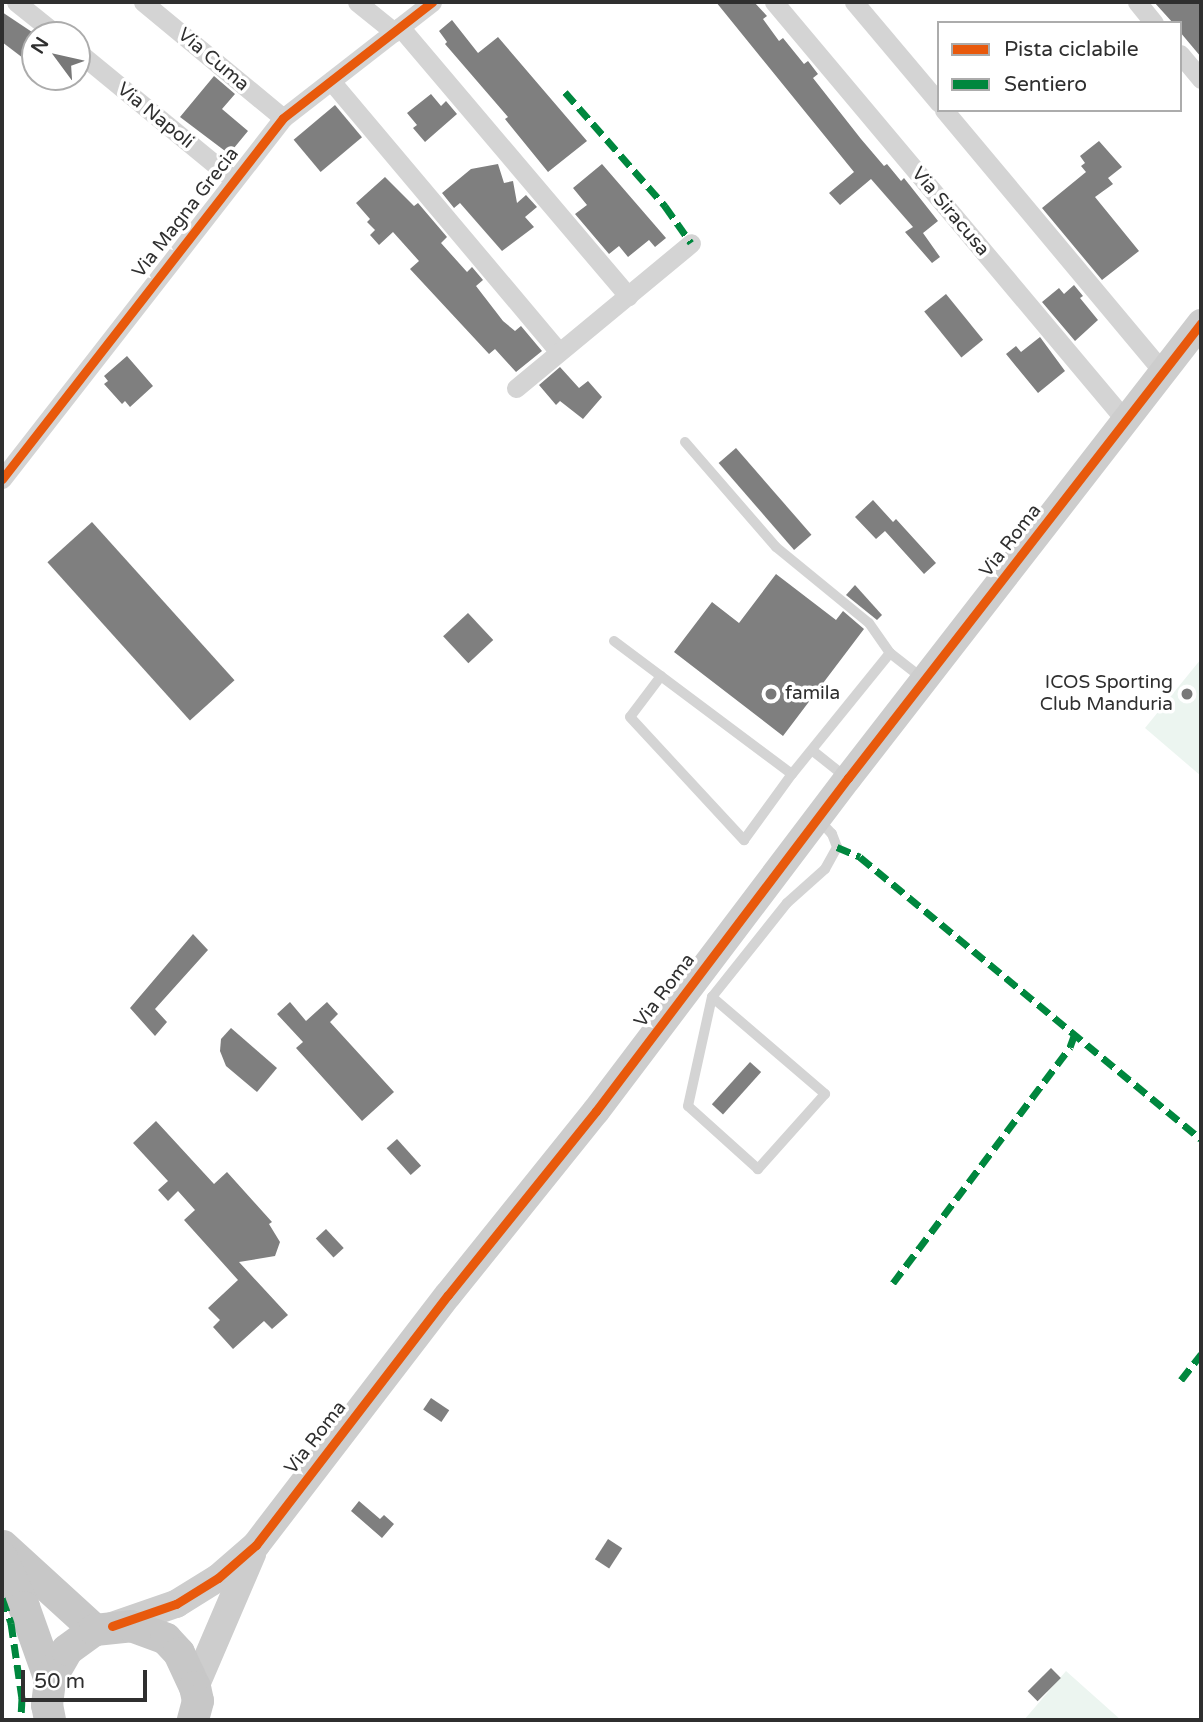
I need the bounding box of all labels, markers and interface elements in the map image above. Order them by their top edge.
north arrow [21,21,91,91]
legend [937,21,1182,112]
street label: Via Cuma [173,24,253,96]
text: N [27,33,53,58]
text: Pista ciclabile [1004,37,1139,62]
text: Sentiero [1004,72,1087,97]
street label: Via Napoli [112,78,198,154]
street label: Via Magna Grecia [128,143,244,283]
street label: Via Siracusa [906,163,994,261]
street label: Via Roma [975,500,1047,582]
place label: ICOS Sporting Club Manduria [1040,672,1173,716]
place label: famila [785,683,840,705]
marker: famila [763,686,779,702]
marker: ICOS Sporting Club Manduria [1179,686,1195,702]
street label: Via Roma [630,950,700,1032]
street label: Via Roma [280,1397,352,1479]
scale bar [24,1656,150,1700]
text: 50 m [34,1669,85,1694]

